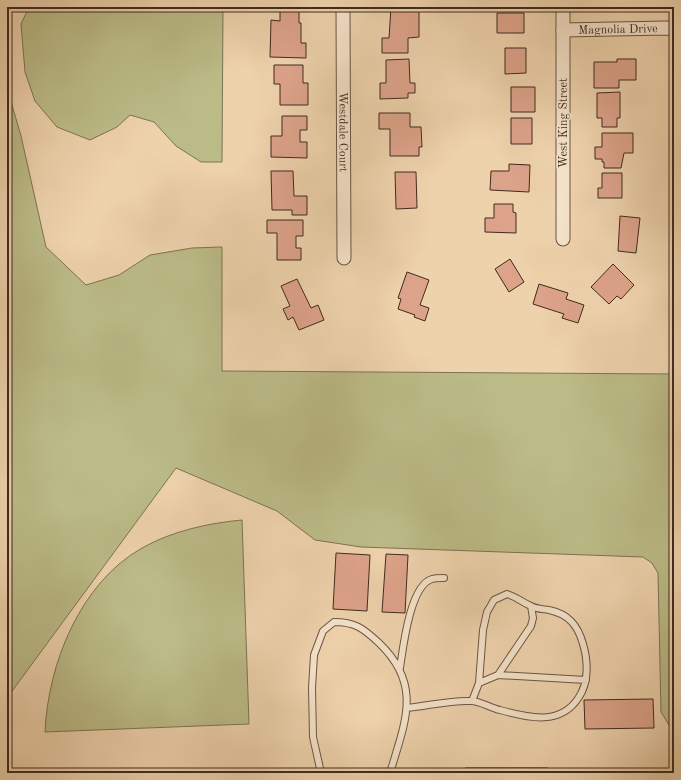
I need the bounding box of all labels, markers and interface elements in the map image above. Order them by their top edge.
street label: Magnolia Drive [578,23,658,37]
street label: West King Street [558,78,570,168]
street label: Westdale Court [336,92,349,172]

